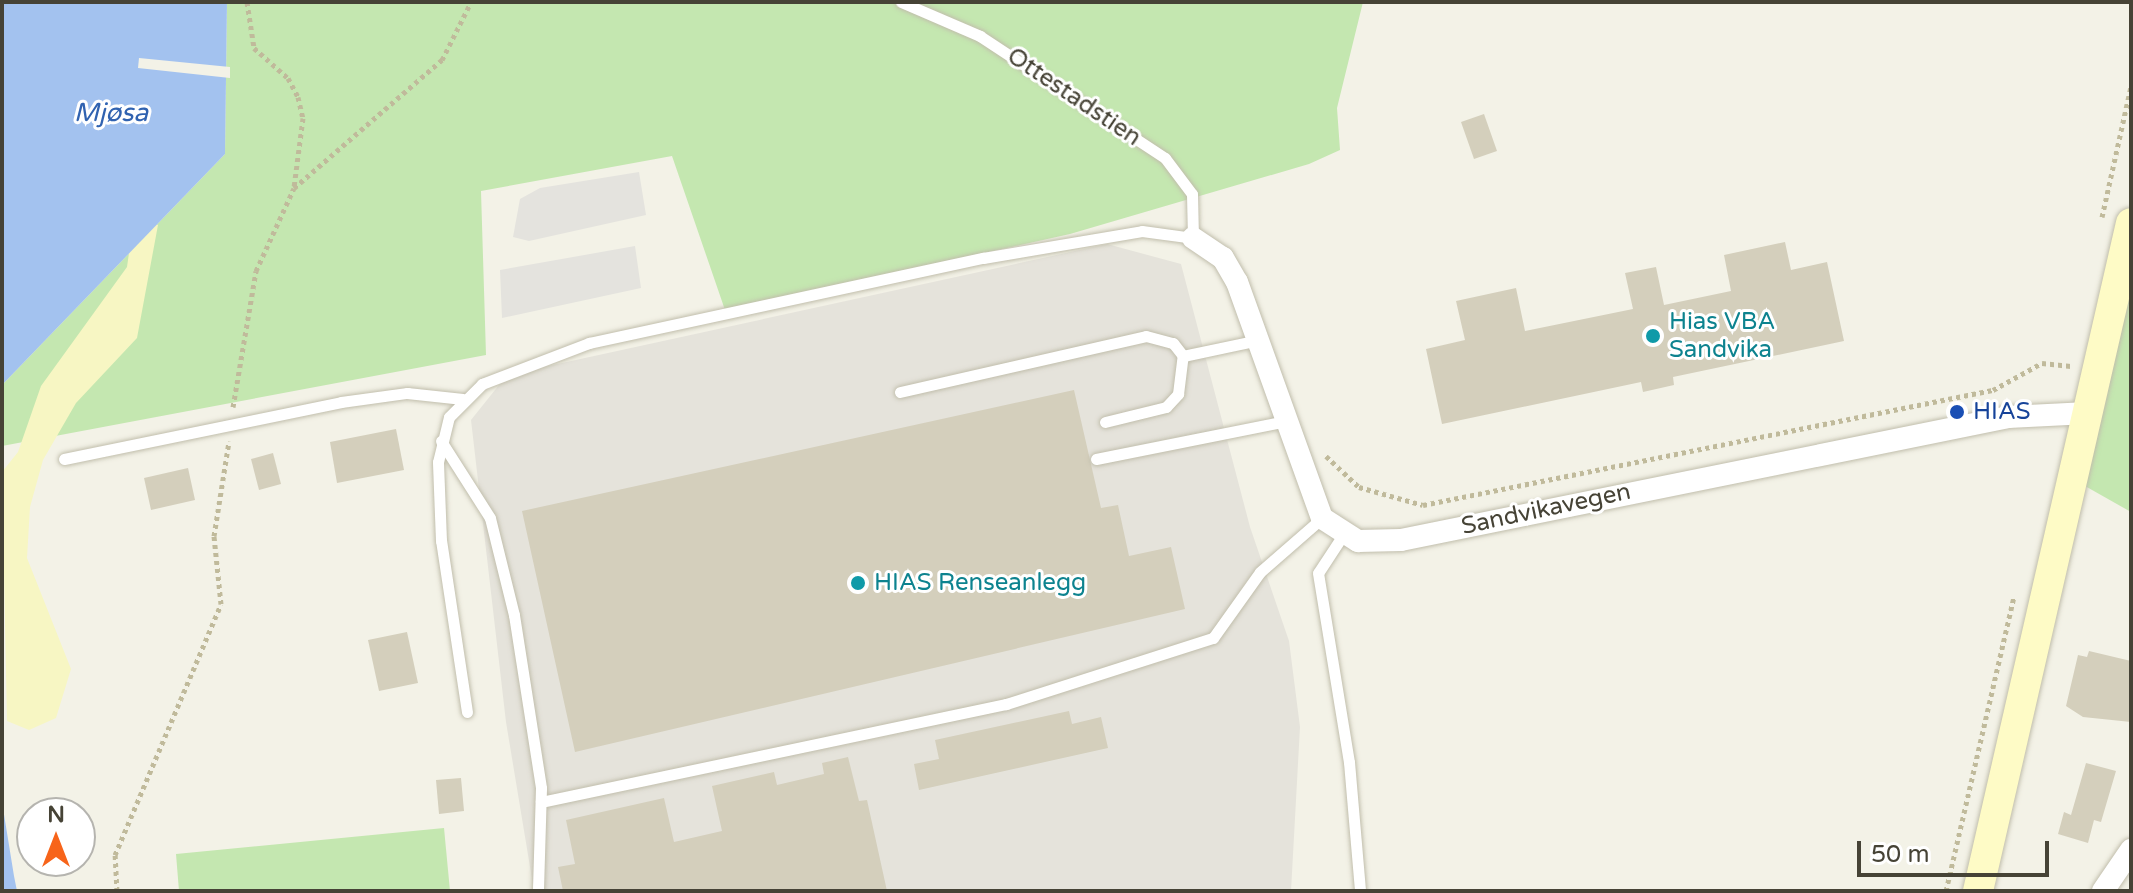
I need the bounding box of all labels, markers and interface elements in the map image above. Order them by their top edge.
street label: Ottestadstien [1002,42,1146,152]
water label: Mjøsa [74,97,148,129]
place label: Hias VBA Sandvika [1669,308,1775,364]
marker: Hias VBA Sandvika [1644,327,1662,345]
place label: HIAS [1973,398,2031,426]
marker: HIAS [1948,403,1966,421]
street label: Sandvikavegen [1459,477,1633,541]
place label: HIAS Renseanlegg [874,569,1086,597]
marker: HIAS Renseanlegg [849,574,867,592]
north arrow [16,797,96,877]
text: N [47,802,65,828]
scale bar [1861,825,2053,875]
text: 50 m [1871,840,1929,869]

